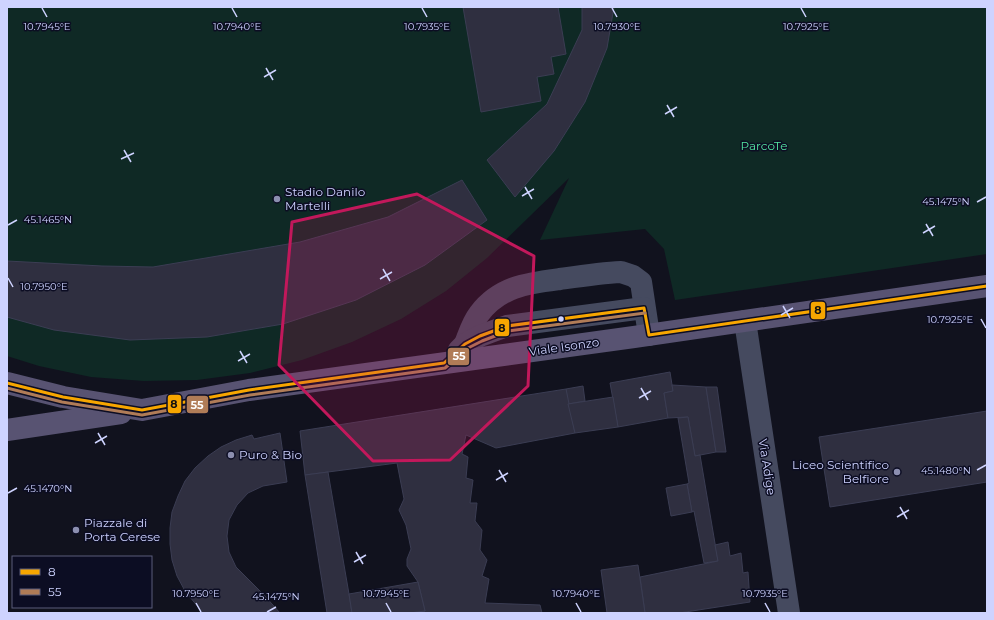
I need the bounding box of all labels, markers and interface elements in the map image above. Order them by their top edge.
text: 10.7945°E [23,20,71,33]
text: 10.7940°E [213,20,261,33]
text: 10.7935°E [404,20,450,33]
text: 10.7930°E [593,20,641,33]
text: 10.7925°E [783,20,829,33]
park label: ParcoTe [741,138,787,153]
place label: Stadio Danilo Martelli [285,184,365,213]
marker: Stadio Danilo Martelli [272,194,282,204]
text: 45.1475°N [922,195,970,208]
text: 45.1465°N [24,213,72,226]
text: 10.7950°E [20,280,68,293]
line badge: 8 [810,301,826,320]
text: 8 [814,303,822,317]
text: 10.7925°E [927,313,973,326]
unlabelled marker [556,314,566,324]
line badge: 8 [494,318,510,337]
text: 8 [498,321,506,335]
street label: Viale Isonzo [528,334,600,359]
line badge: 55 [447,347,470,366]
text: 55 [452,349,466,363]
line badge: 8 [167,394,182,414]
line badge: 55 [186,395,209,414]
text: 8 [170,397,178,411]
text: 55 [190,398,204,412]
street label: Via Adige [756,438,779,496]
place label: Puro & Bio [239,447,302,462]
marker: Puro & Bio [226,450,236,460]
place label: Liceo Scientifico Belfiore [792,457,889,486]
text: 45.1480°N [921,464,971,477]
marker: Liceo Scientifico Belfiore [892,467,902,477]
text: 45.1470°N [24,482,72,495]
place label: Piazzale di Porta Cerese [84,515,160,544]
marker: Piazzale di Porta Cerese [71,525,81,535]
legend [12,556,152,608]
text: 8 [48,564,56,579]
text: 55 [48,584,62,599]
text: 10.7950°E [172,587,220,600]
text: 10.7945°E [362,587,410,600]
text: 10.7940°E [552,587,600,600]
text: 10.7935°E [742,587,788,600]
text: 45.1475°N [252,590,300,603]

